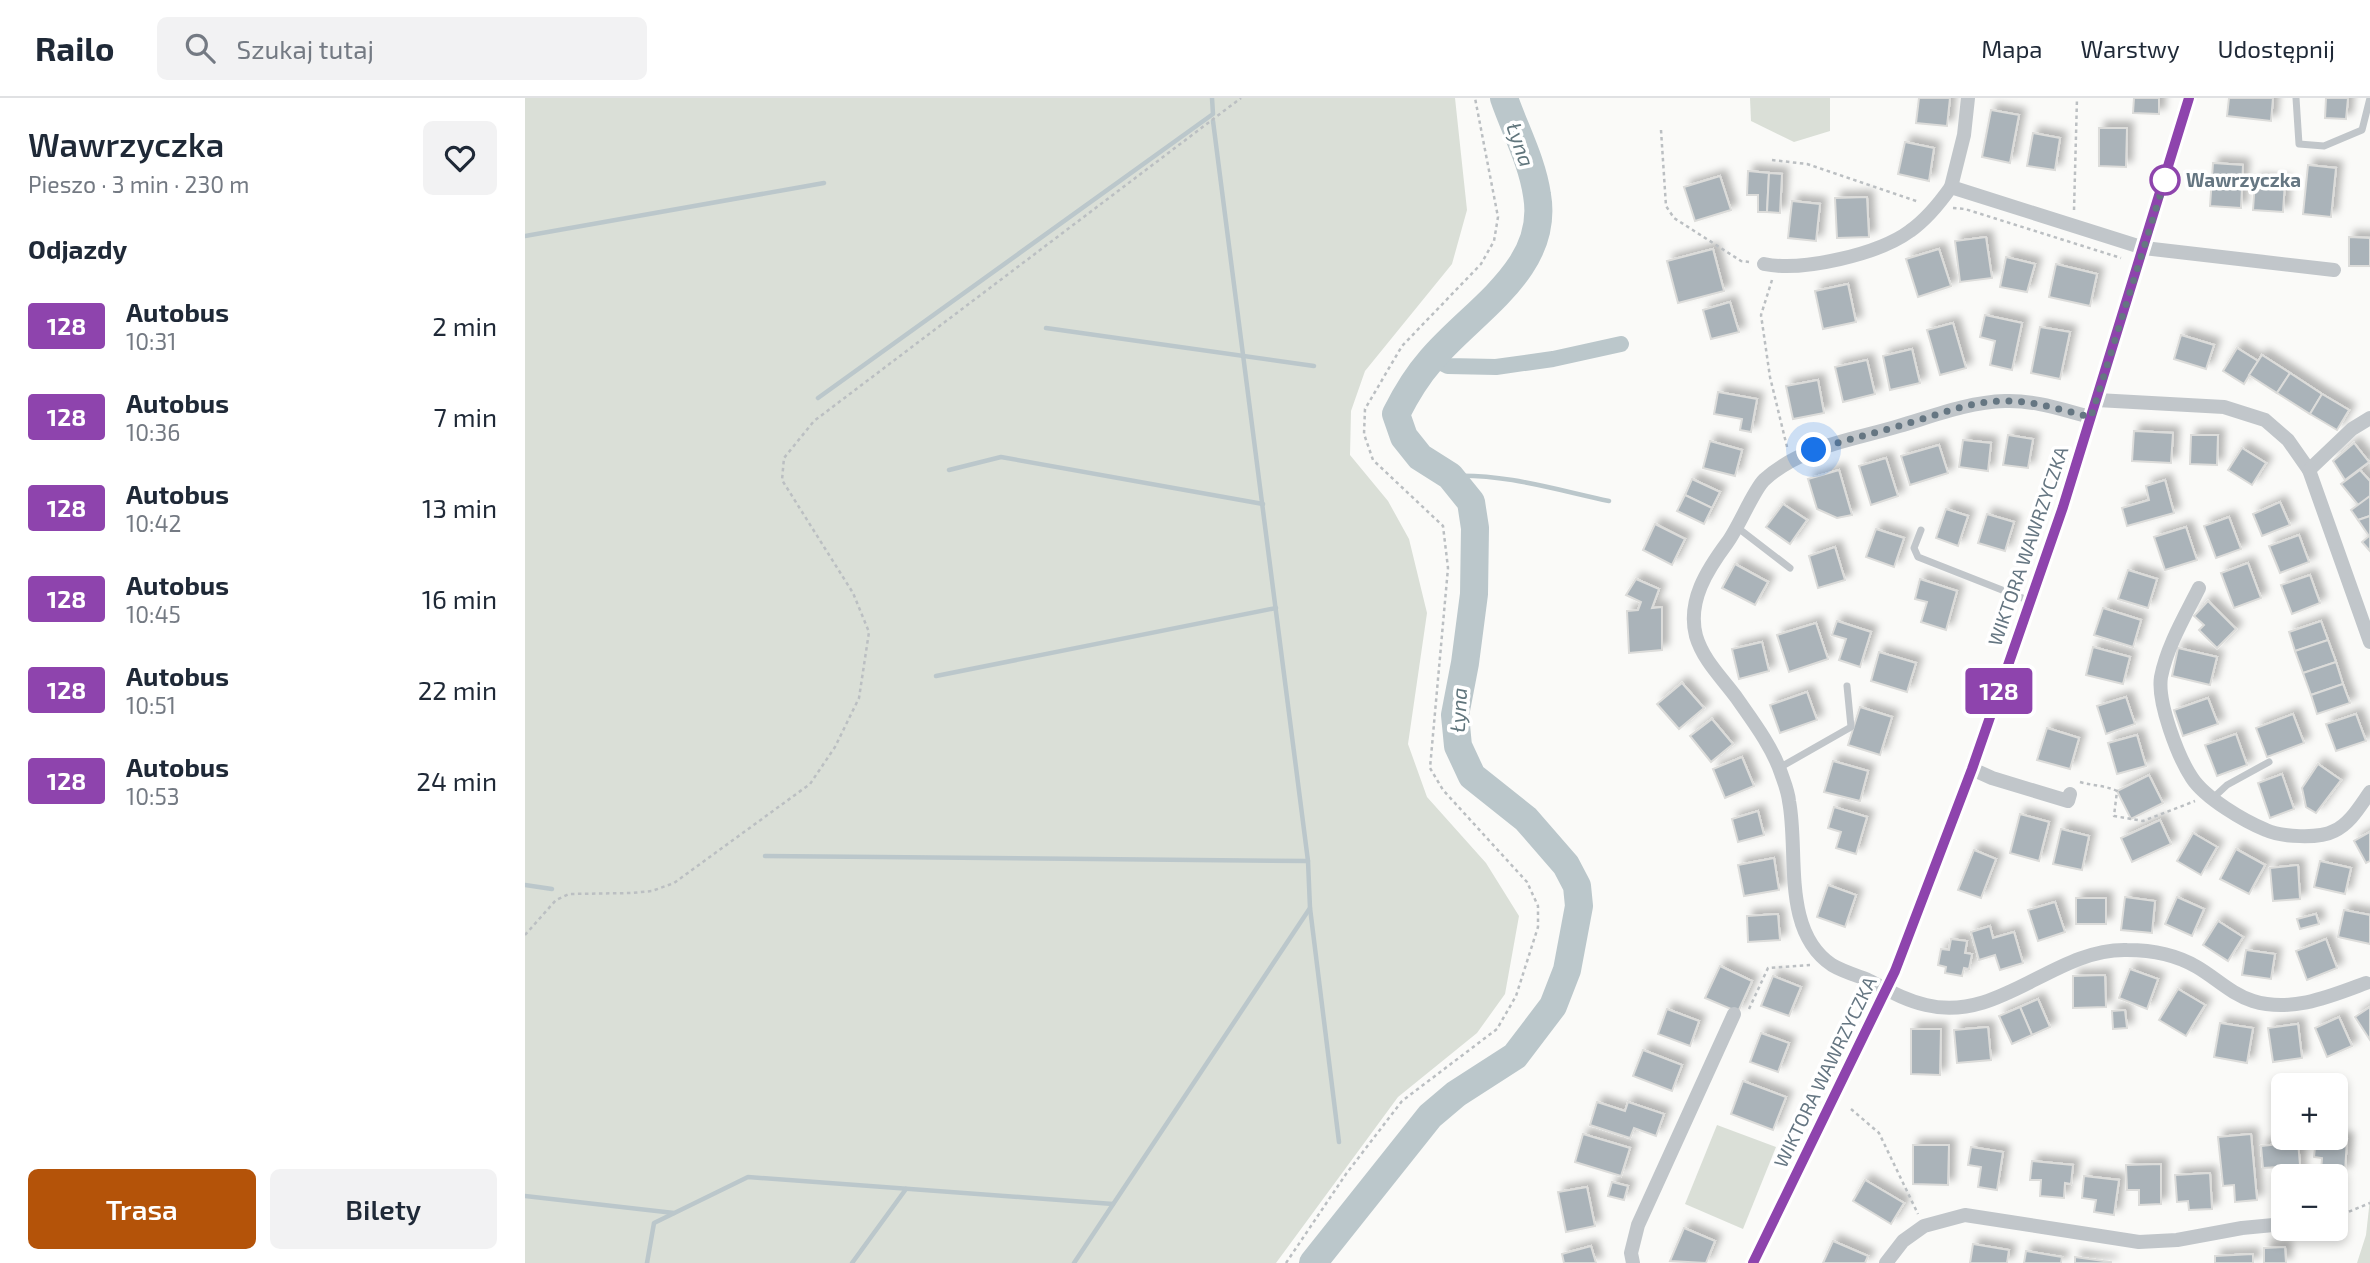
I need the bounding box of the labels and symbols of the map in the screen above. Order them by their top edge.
water label: Łyna [1501,119,1541,170]
marker: Wawrzyczka [2150,165,2180,195]
place label: Wawrzyczka [2186,168,2301,192]
your location [1796,432,1831,467]
street label: WIKTORA WAWRZYCZKA [1983,443,2073,649]
line badge: 128 [1959,668,2039,714]
water label: Łyna [1444,687,1472,733]
street label: WIKTORA WAWRZYCZKA [1768,972,1881,1171]

